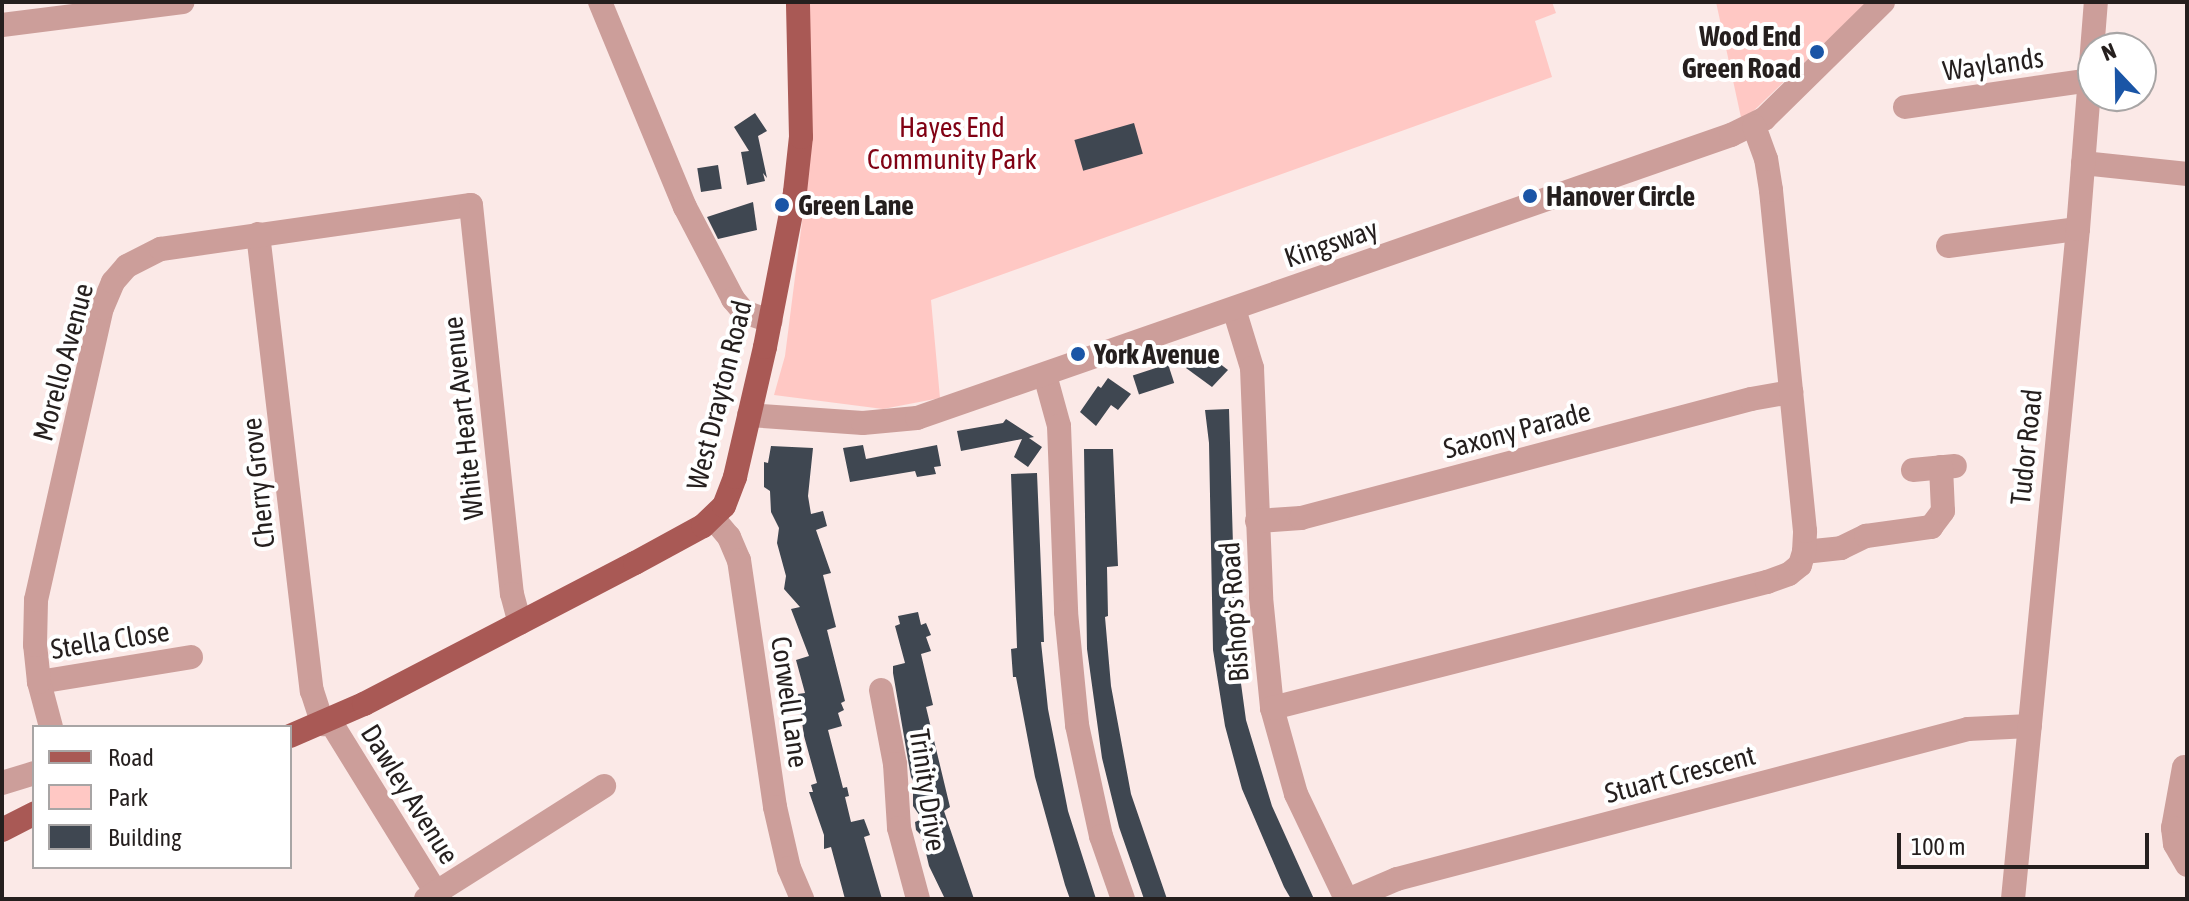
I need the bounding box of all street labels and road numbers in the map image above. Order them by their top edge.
street label: Waylands [1941,40,2045,88]
street label: Kingsway [1280,211,1382,275]
street label: Morello Avenue [26,279,100,445]
street label: West Drayton Road [679,297,759,493]
street label: White Heart Avenue [436,315,490,521]
street label: Tudor Road [2003,387,2049,507]
street label: Saxony Parade [1440,394,1594,466]
street label: Cherry Grove [234,416,282,550]
street label: Bishop's Road [1212,541,1256,683]
street label: Stella Close [48,614,172,666]
street label: Corwell Lane [764,634,816,770]
street label: Dawley Avenue [354,718,466,870]
street label: Trinity Drive [903,727,953,853]
street label: Stuart Crescent [1601,738,1759,810]

